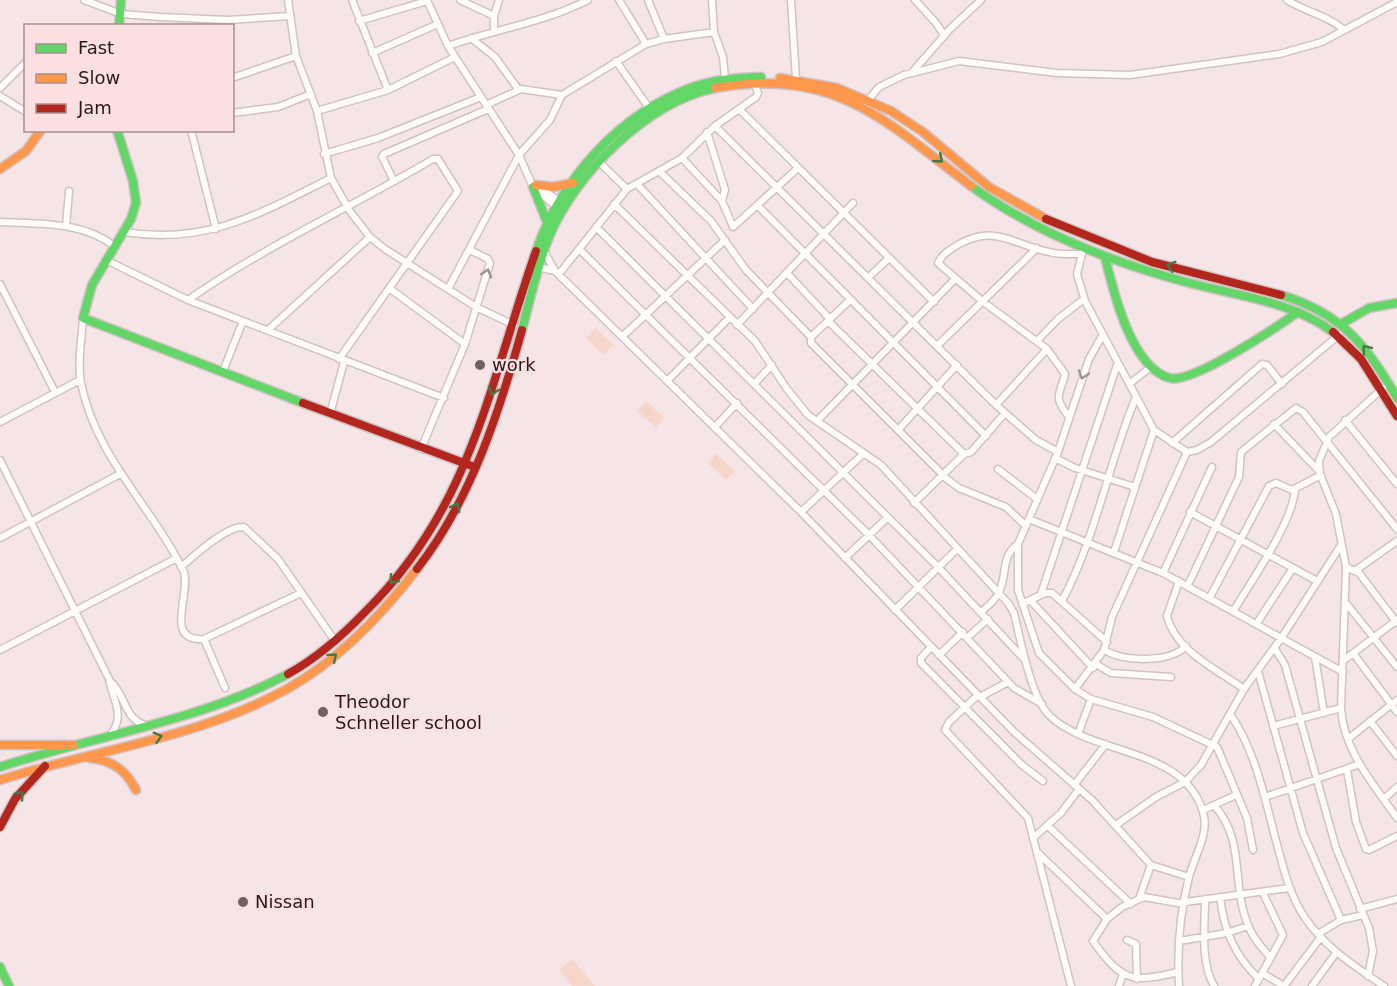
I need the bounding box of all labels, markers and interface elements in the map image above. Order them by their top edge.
legend [24,24,234,132]
text: Fast [78,37,114,58]
text: Slow [78,67,120,88]
text: Jam [77,97,112,118]
one-way arrow [932,152,943,163]
one-way arrow [1166,261,1177,273]
one-way arrow [480,268,492,279]
one-way arrow [1362,345,1373,356]
place label: work [492,354,536,375]
marker: work [473,358,487,372]
one-way arrow [1078,369,1090,380]
one-way arrow [488,385,500,396]
one-way arrow [449,502,461,513]
one-way arrow [389,573,400,584]
one-way arrow [326,653,337,664]
place label: Theodor Schneller school [334,691,482,733]
marker: Theodor Schneller school [316,705,330,719]
one-way arrow [152,732,162,744]
one-way arrow [13,791,24,802]
place label: Nissan [255,891,315,912]
marker: Nissan [236,895,250,909]

